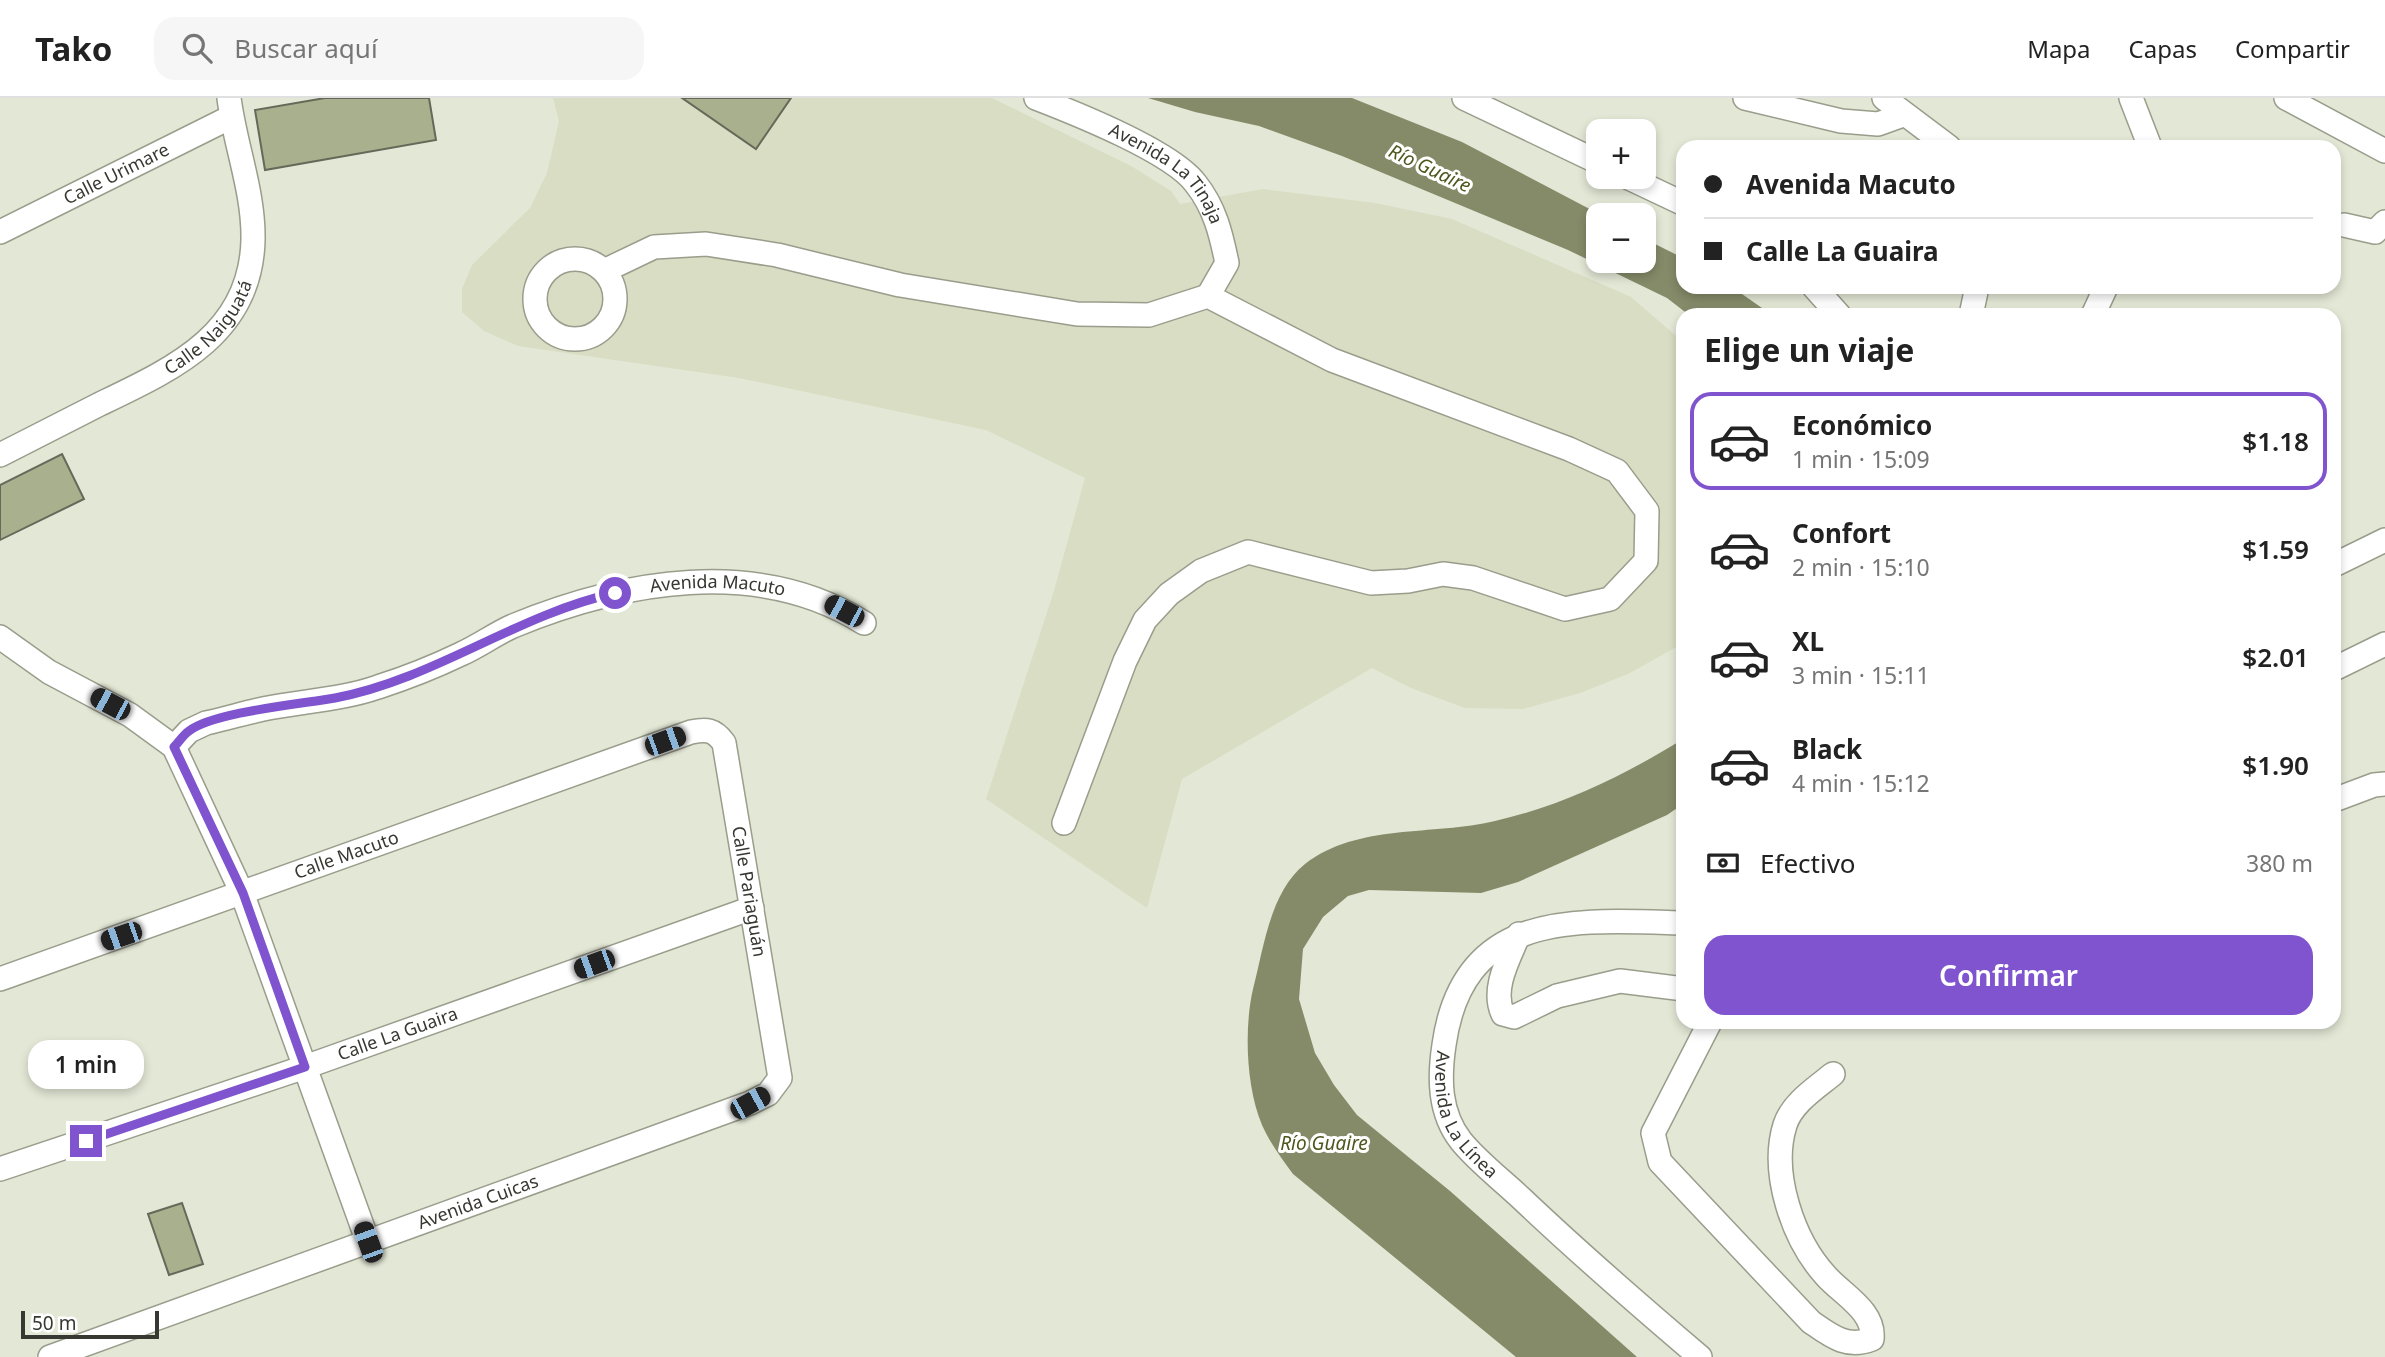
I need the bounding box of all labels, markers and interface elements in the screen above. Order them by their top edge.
search box [154,17,644,80]
text: Tako [35,26,112,71]
icon: search [178,29,216,67]
text: Buscar aquí [234,30,378,66]
text: Mapa [2027,32,2091,65]
text: Capas [2129,32,2197,65]
text: Compartir [2235,32,2350,65]
street label: Avenida La Tinaja [1105,117,1229,227]
map controls [1586,119,1656,273]
button: + [1586,119,1656,189]
street label: Calle Urimare [59,137,173,210]
water label: Río Guaire [1385,138,1475,198]
text: Avenida Macuto [1746,166,1956,202]
button: − [1586,203,1656,273]
text: Calle La Guaira [1746,233,1939,269]
street label: Calle Naiguatá [159,277,257,380]
text: Elige un viaje [1704,328,1914,371]
text: Económico [1792,407,1932,443]
icon: car [1708,410,1771,473]
text: $1.18 [2242,423,2309,459]
text: 1 min · 15:09 [1792,443,1930,475]
text: Confort [1792,515,1891,551]
icon: car [1708,518,1771,581]
text: $1.59 [2242,531,2309,567]
text: 2 min · 15:10 [1792,551,1930,583]
street label: Avenida Macuto [648,569,788,601]
route start [599,577,631,609]
car [821,592,868,630]
text: XL [1792,623,1824,659]
icon: car [1708,626,1771,689]
text: $2.01 [2242,639,2309,675]
text: 3 min · 15:11 [1792,659,1930,691]
car [87,685,134,723]
car [642,724,689,758]
text: Black [1792,731,1862,767]
icon: car [1708,734,1771,797]
text: $1.90 [2242,747,2309,783]
text: 4 min · 15:12 [1792,767,1930,799]
street label: Calle Pariaguán [727,824,773,958]
street label: Calle Macuto [291,825,402,884]
icon: cash [1704,844,1742,882]
text: Efectivo [1760,845,1856,881]
text: 380 m [2246,847,2313,879]
car [98,919,145,953]
button: Confirmar [1704,935,2313,1015]
car [571,947,618,981]
street label: Calle La Guaira [334,1001,461,1066]
callout: 1 min [28,1040,144,1088]
text: 1 min [55,1048,117,1080]
street label: Avenida La Línea [1430,1050,1503,1183]
car [727,1084,774,1122]
route end [70,1125,102,1157]
water label: Río Guaire [1280,1130,1368,1156]
street label: Avenida Cuicas [414,1168,541,1234]
car [351,1219,386,1265]
scale bar [21,1308,159,1340]
text: 50 m [32,1310,76,1336]

